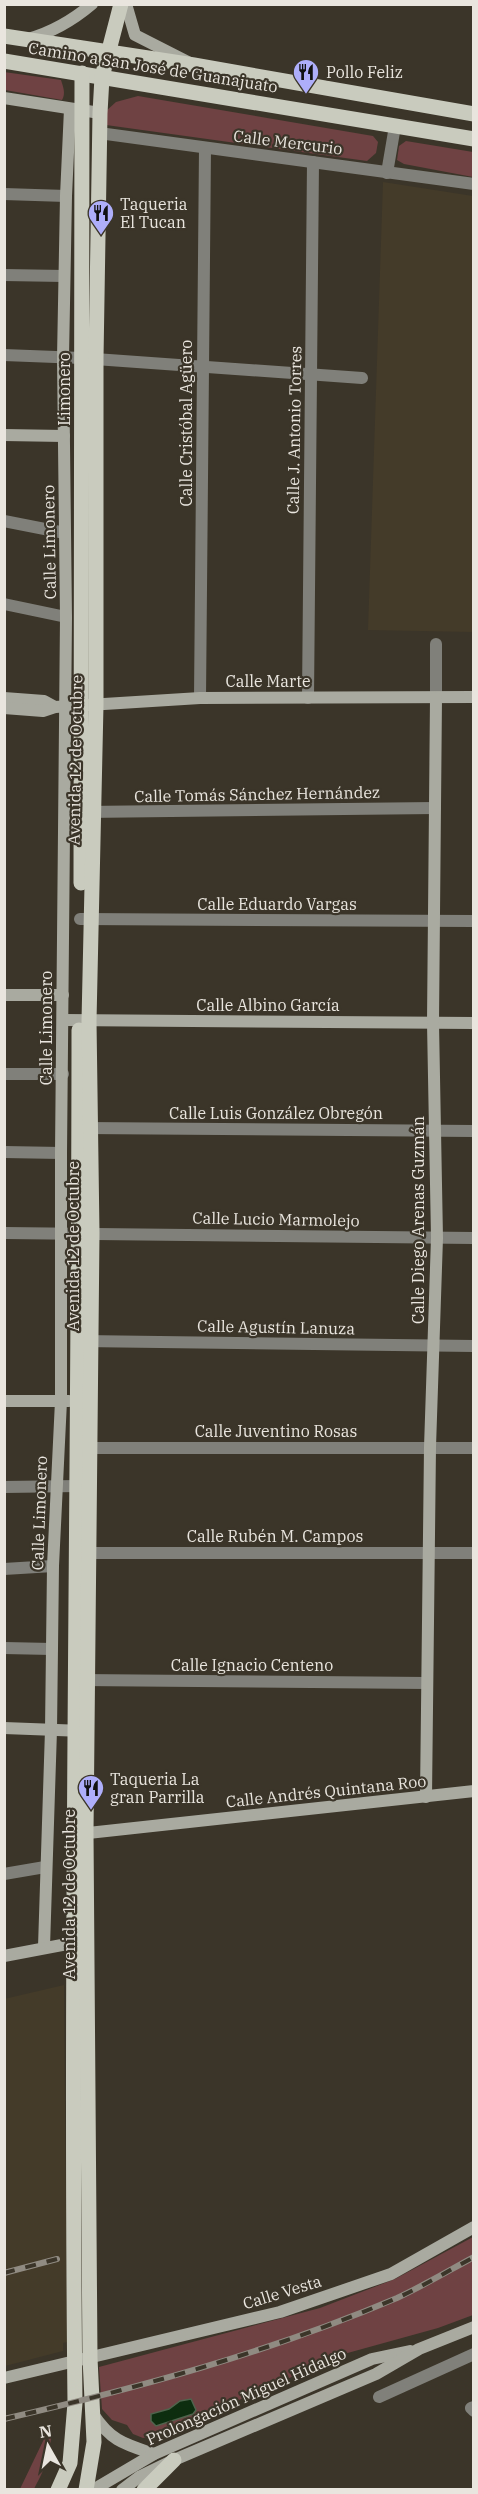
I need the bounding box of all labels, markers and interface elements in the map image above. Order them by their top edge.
street label: Camino a San José de Guanajuato [27,37,279,97]
restaurant icon: Pollo Feliz [291,57,321,95]
place label: Pollo Feliz [326,62,403,82]
street label: Calle Mercurio [232,125,344,159]
place label: Taqueria El Tucan [120,194,188,232]
restaurant icon: Taqueria El Tucan [86,198,116,236]
street label: Calle Cristóbal Agüero [176,340,196,506]
street label: Calle J. Antonio Torres [283,346,305,514]
street label: Limonero [54,352,74,426]
street label: Calle Limonero [38,485,60,599]
street label: Calle Marte [225,671,311,691]
street label: Avenida 12 de Octubre [64,675,86,845]
street label: Calle Tomás Sánchez Hernández [134,782,380,806]
street label: Calle Eduardo Vargas [197,894,357,914]
street label: Calle Limonero [36,971,56,1085]
street label: Calle Albino García [196,995,340,1015]
street label: Calle Luis González Obregón [169,1103,383,1123]
street label: Calle Diego Arenas Guzmán [408,1116,428,1324]
street label: Avenida 12 de Octubre [63,1161,83,1331]
street label: Calle Lucio Marmolejo [192,1208,360,1230]
street label: Calle Agustín Lanuza [197,1316,355,1338]
street label: Calle Juventino Rosas [195,1421,357,1441]
street label: Calle Limonero [27,1455,51,1571]
street label: Calle Rubén M. Campos [187,1526,363,1546]
street label: Calle Ignacio Centeno [171,1655,333,1675]
place label: Taqueria La gran Parrilla [110,1769,205,1807]
street label: Calle Andrés Quintana Roo [225,1771,427,1811]
restaurant icon: Taqueria La gran Parrilla [76,1773,106,1811]
street label: Avenida 12 de Octubre [59,1809,79,1979]
street label: Calle Vesta [240,2270,324,2313]
street label: Prolongación Miguel Hidalgo [143,2343,349,2449]
north arrow [18,2416,78,2476]
text: N [38,2420,53,2442]

